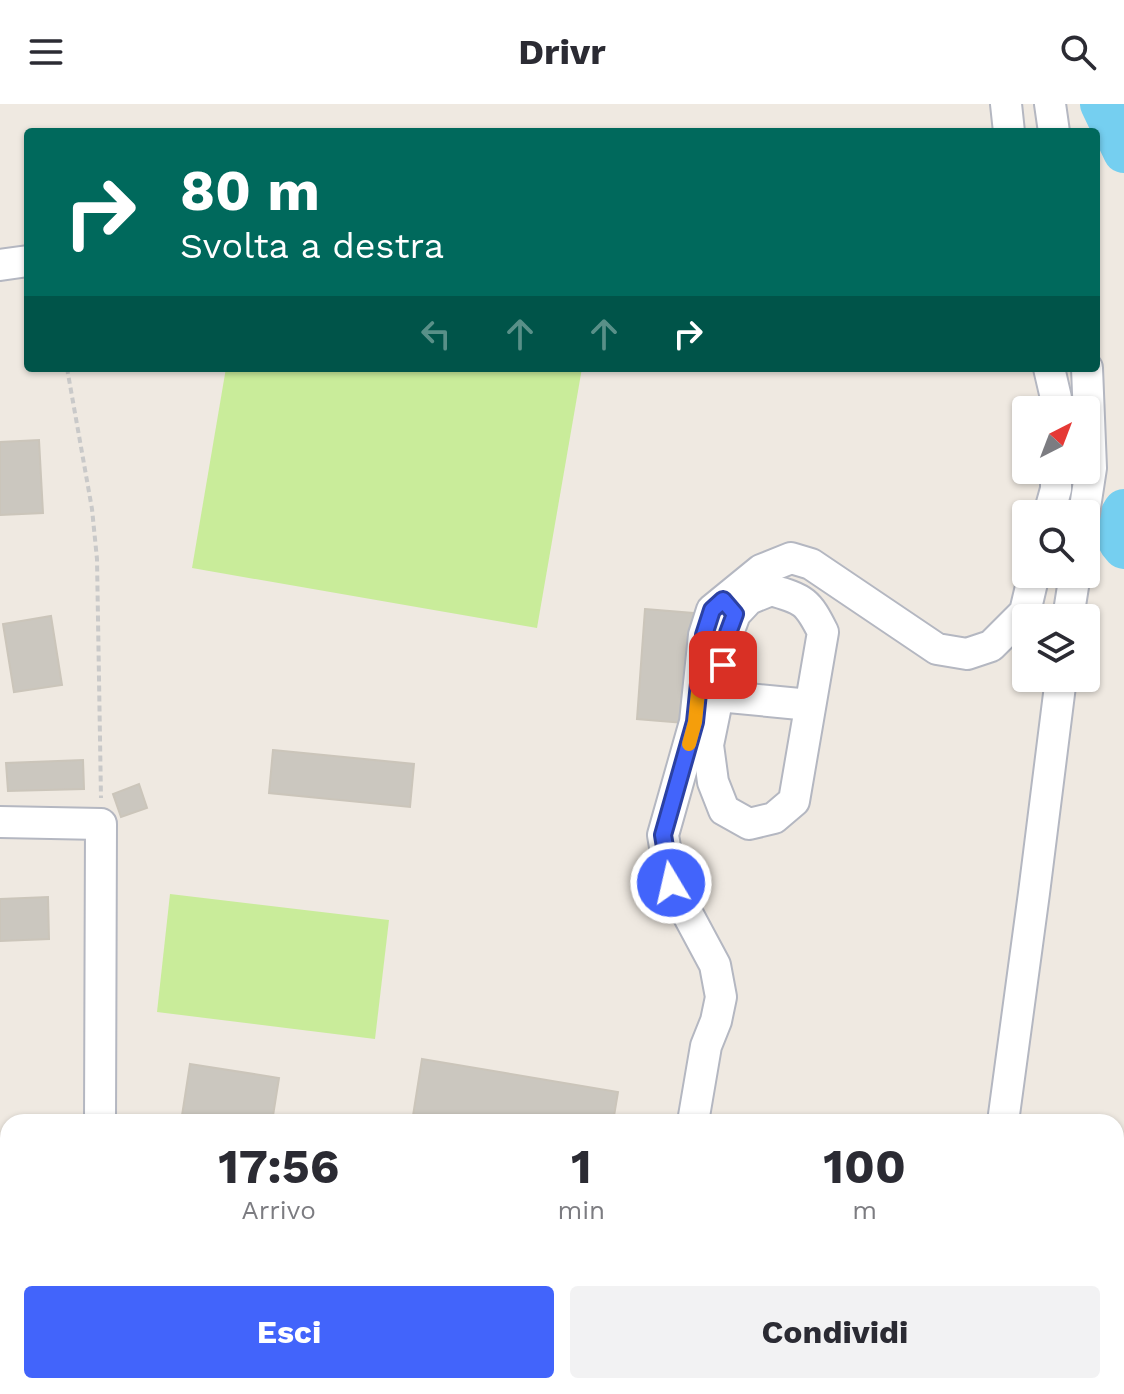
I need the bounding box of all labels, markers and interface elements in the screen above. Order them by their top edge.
icon: menu [24,30,68,74]
icon: search [1056,30,1100,74]
text: Drivr [518,31,606,73]
text: 80 m [180,158,320,224]
icon: right [48,160,152,264]
text: Svolta a destra [180,225,444,267]
icon: left [414,312,458,356]
icon: ahead [498,312,542,356]
icon: ahead [582,312,626,356]
icon: right [666,312,710,356]
north arrow [1012,396,1100,484]
map controls [1012,396,1100,692]
button: search [1012,500,1100,588]
button: layers [1012,604,1100,692]
pin [689,631,757,699]
icon: arrive [701,643,745,687]
position arrow [629,841,713,925]
text: 17:56 [218,1138,339,1195]
text: 1 [571,1138,592,1195]
text: 100 [823,1138,906,1195]
text: Arrivo [241,1195,316,1225]
text: min [557,1195,605,1225]
text: m [852,1195,877,1225]
button: Esci [24,1286,554,1378]
button: Condividi [570,1286,1100,1378]

